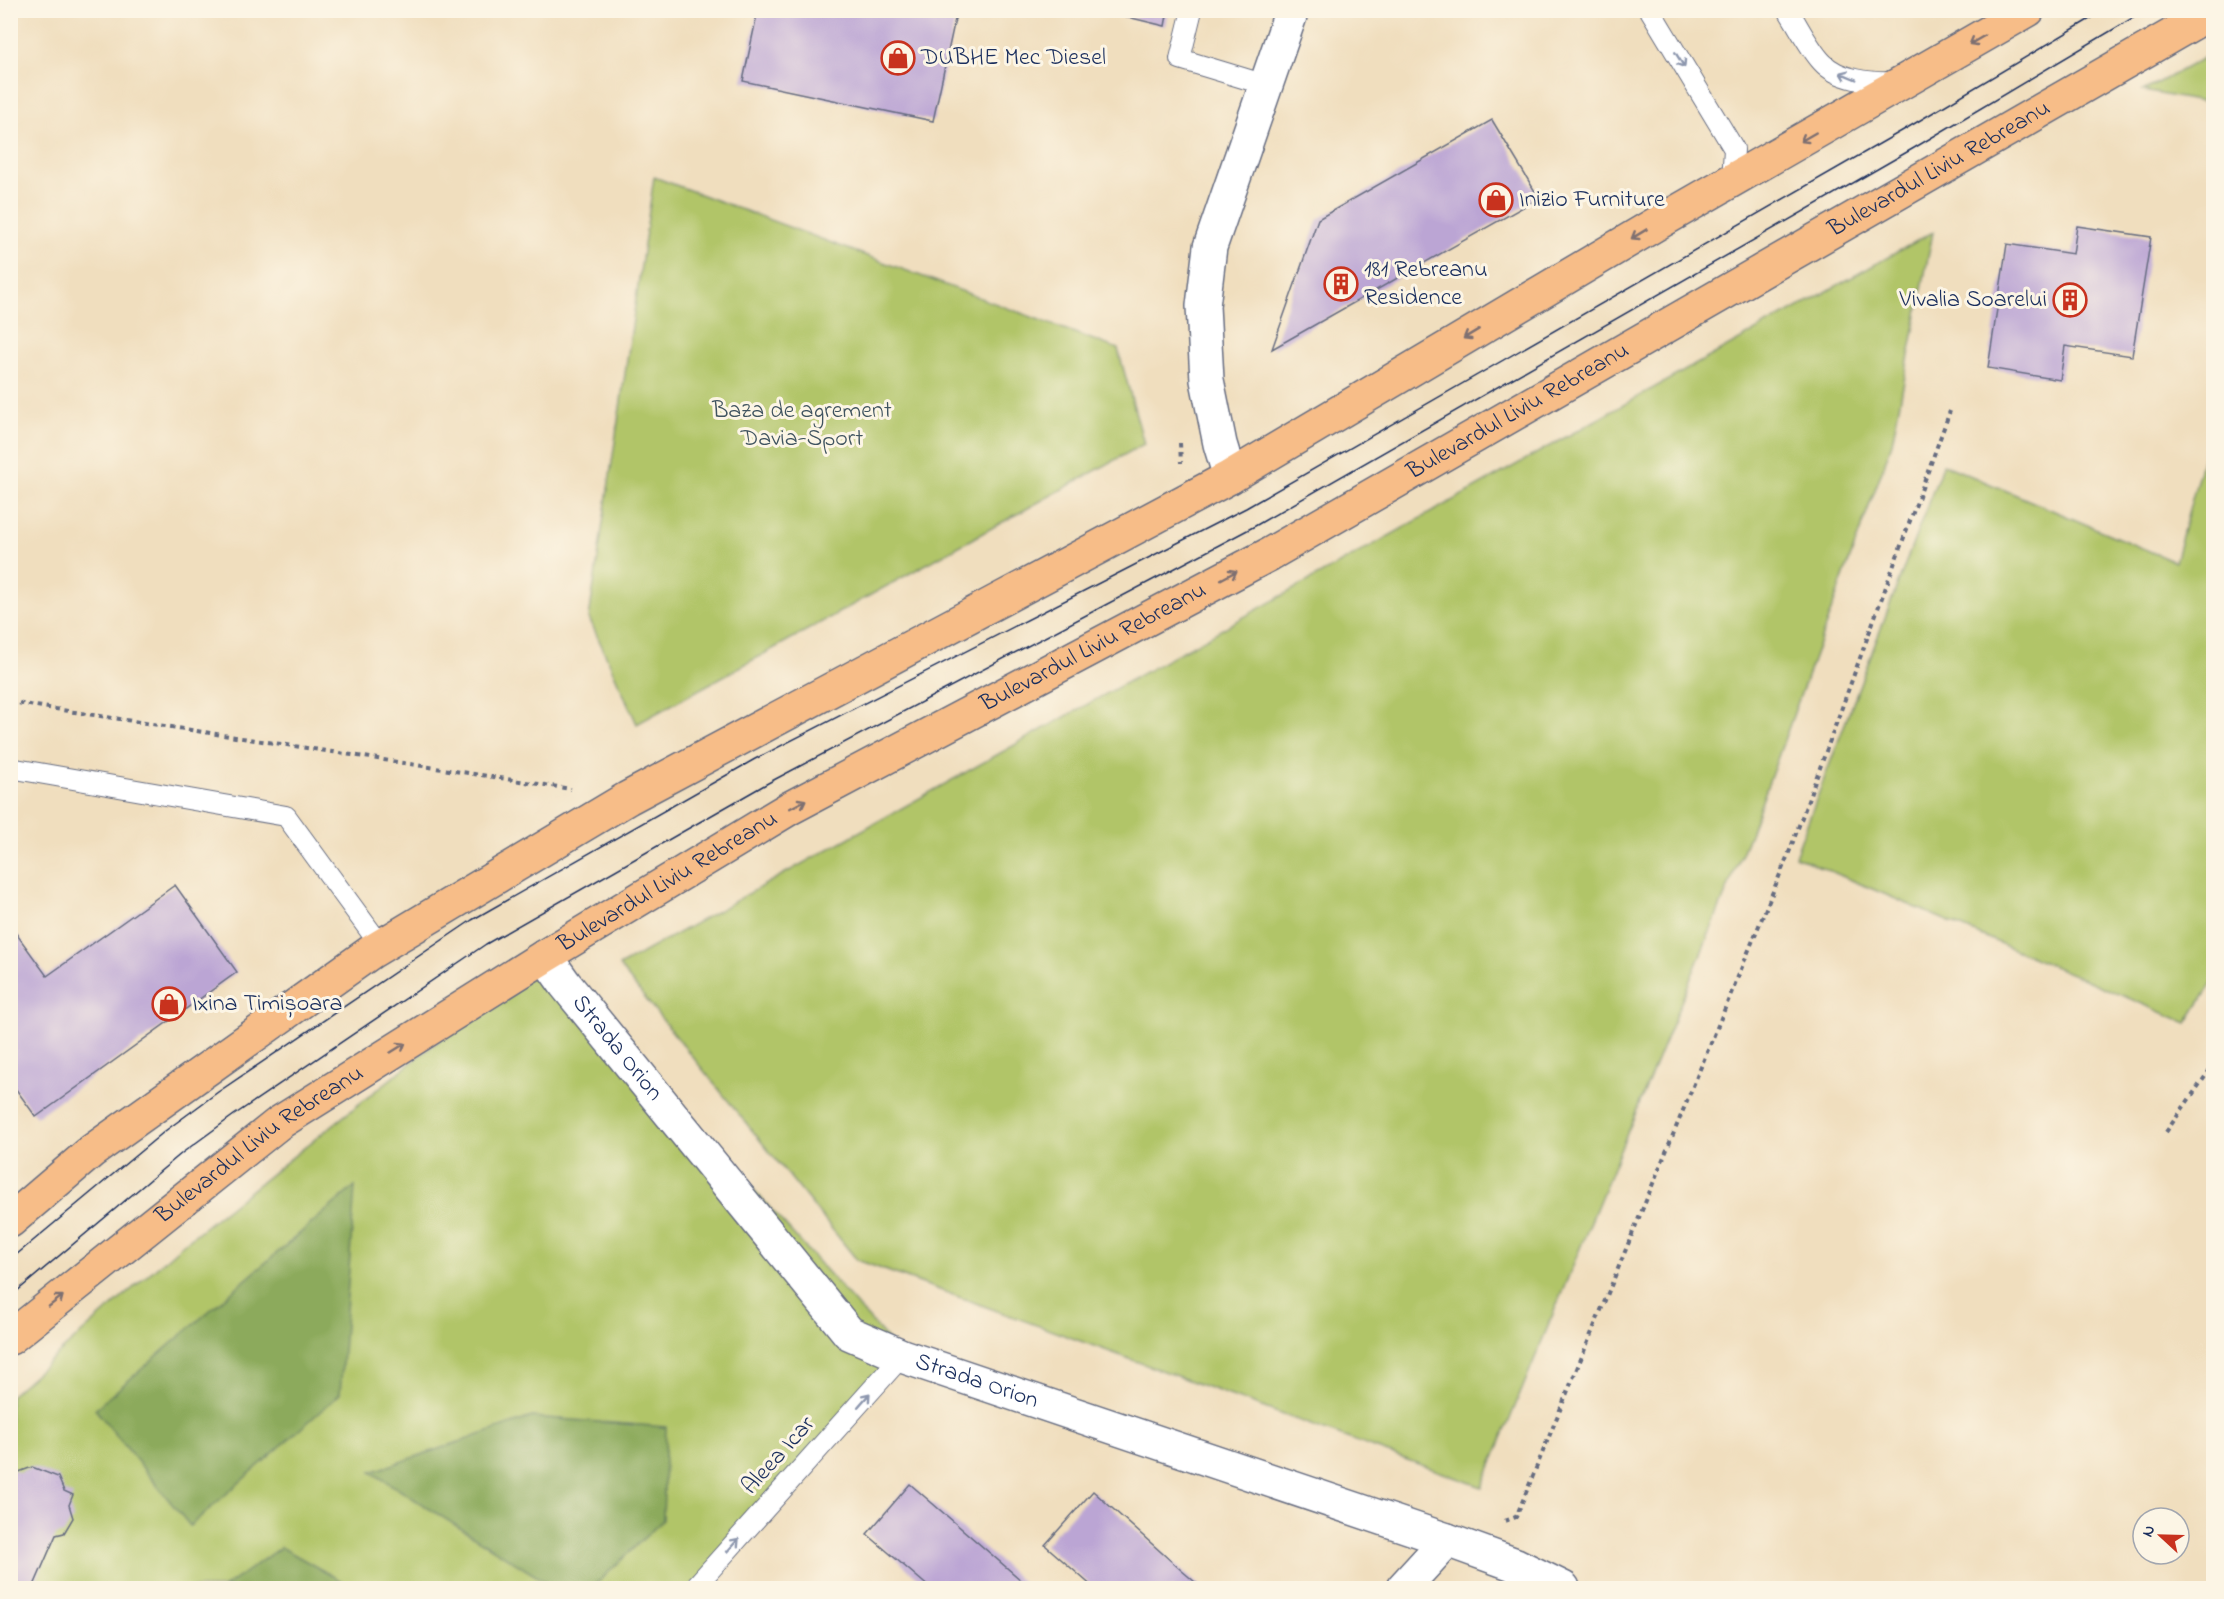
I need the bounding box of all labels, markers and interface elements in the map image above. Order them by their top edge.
one-way arrow [1969,34,1986,46]
shop icon: DUBHE Mec Diesel [880,40,916,76]
place label: DUBHE Mec Diesel [920,41,1106,76]
one-way arrow [1675,51,1687,68]
one-way arrow [1839,70,1858,81]
street label: Bulevardul Liviu Rebreanu [1821,91,2057,247]
one-way arrow [1800,131,1817,143]
shop icon: Inizio Furniture [1478,182,1514,218]
place label: Inizio Furniture [1519,183,1665,218]
one-way arrow [1631,229,1648,241]
place label: 181 Rebreanu Residence [1364,253,1488,316]
building icon: 181 Rebreanu Residence [1323,266,1359,302]
building icon: Vivalia Soarelui [2052,282,2088,318]
place label: Vivalia Soarelui [1899,283,2047,318]
one-way arrow [1463,328,1480,340]
street label: Bulevardul Liviu Rebreanu [1400,333,1636,490]
park label: Baza de agrement Davia-Sport [711,394,892,457]
one-way arrow [1220,569,1238,580]
street label: Bulevardul Liviu Rebreanu [973,573,1213,722]
one-way arrow [788,798,806,809]
street label: Bulevardul Liviu Rebreanu [550,802,785,962]
shop icon: Ixina Timișoara [151,986,187,1022]
place label: Ixina Timișoara [192,987,343,1022]
street label: Strada Orion [563,987,671,1109]
one-way arrow [389,1042,406,1054]
street label: Bulevardul Liviu Rebreanu [147,1056,371,1233]
one-way arrow [48,1294,64,1307]
street label: Strada Orion [910,1344,1043,1418]
one-way arrow [856,1393,870,1409]
street label: Aleea Icar [734,1408,824,1503]
north arrow [2131,1506,2191,1566]
text: N [2136,1521,2162,1541]
one-way arrow [726,1538,740,1553]

